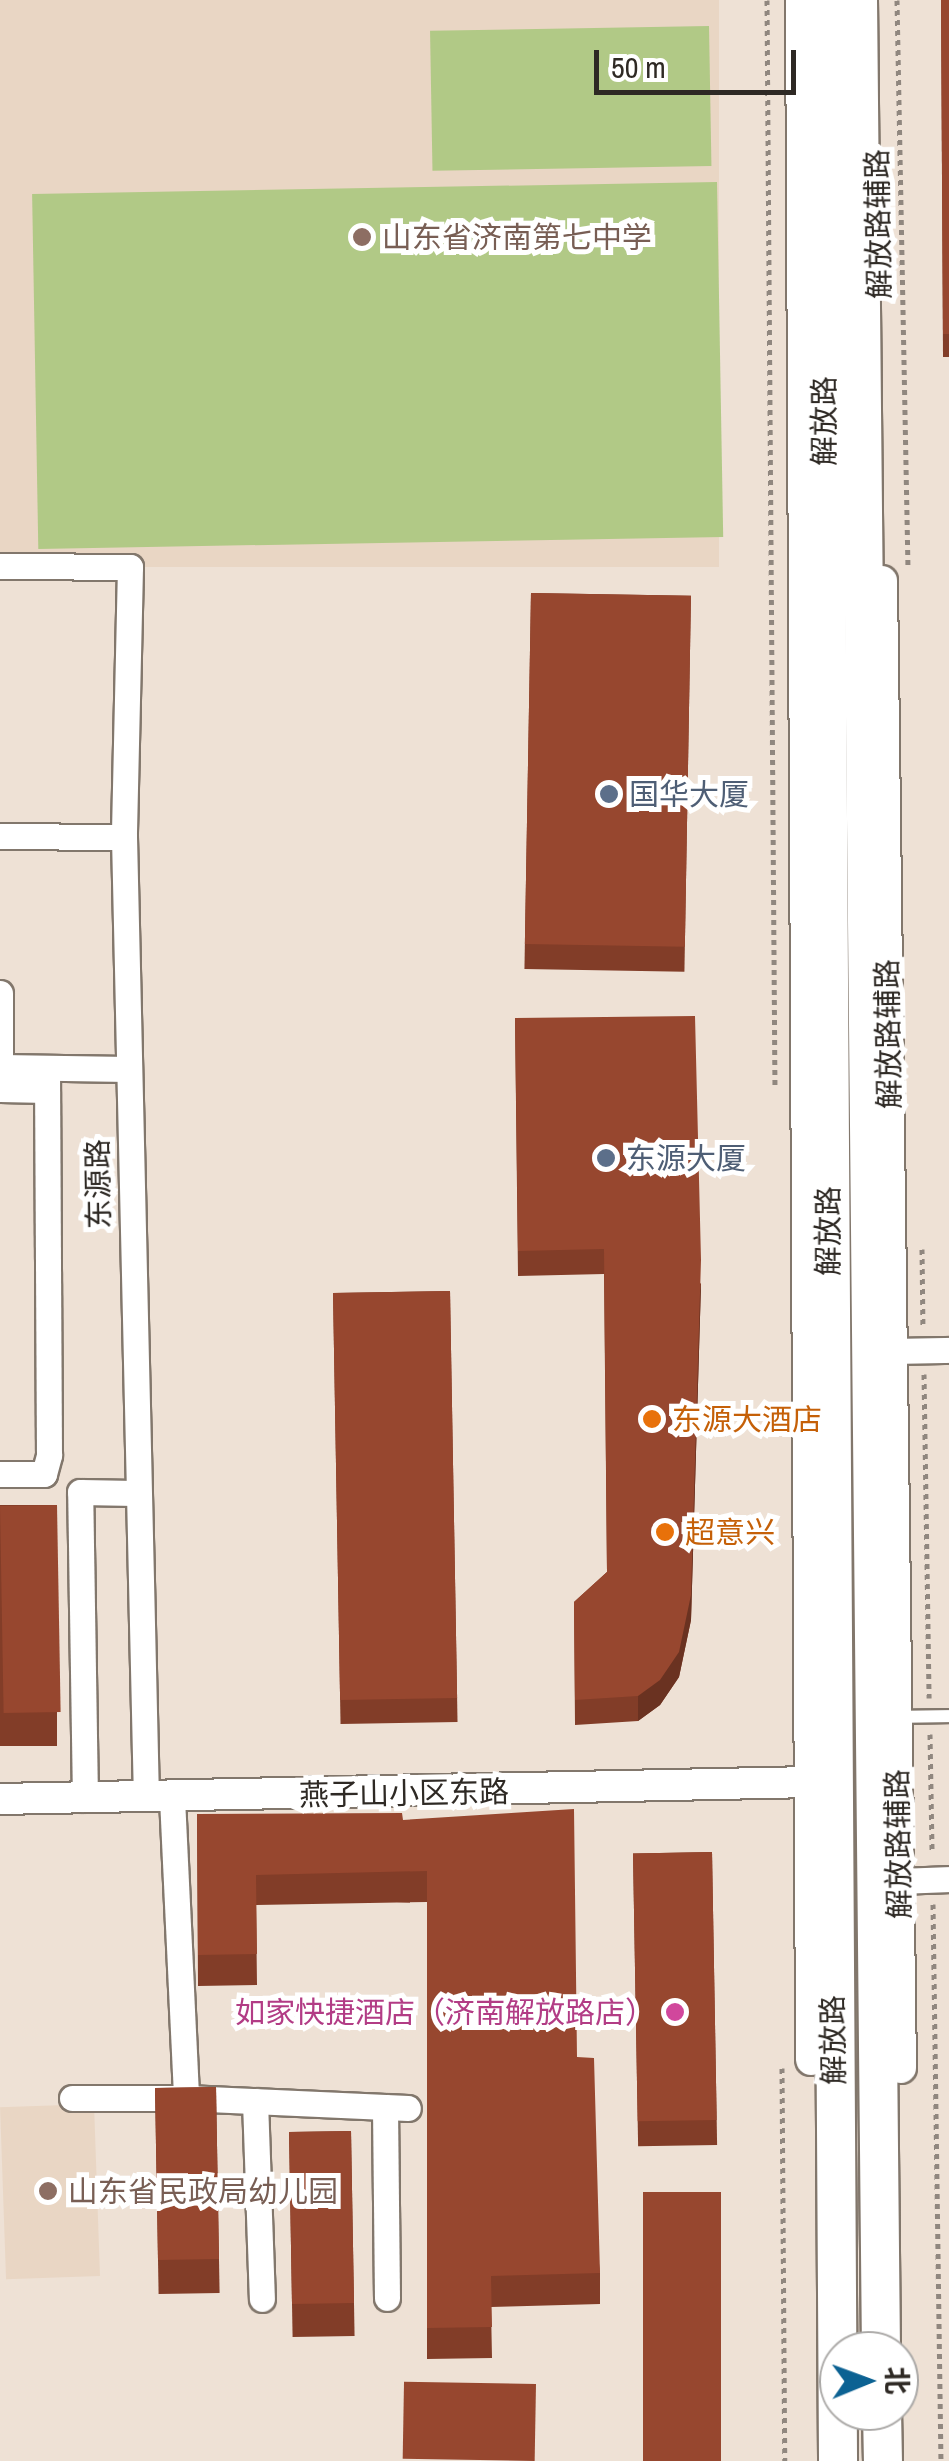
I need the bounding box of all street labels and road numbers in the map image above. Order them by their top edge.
street label: 解放路辅路 [859,149,897,299]
street label: 解放路 [806,376,842,466]
street label: 解放路辅路 [869,959,907,1109]
street label: 东源路 [79,1139,117,1229]
street label: 解放路 [810,1186,846,1276]
street label: 解放路辅路 [879,1769,917,1919]
street label: 燕子山小区东路 [299,1773,509,1813]
street label: 解放路 [814,1995,852,2085]

